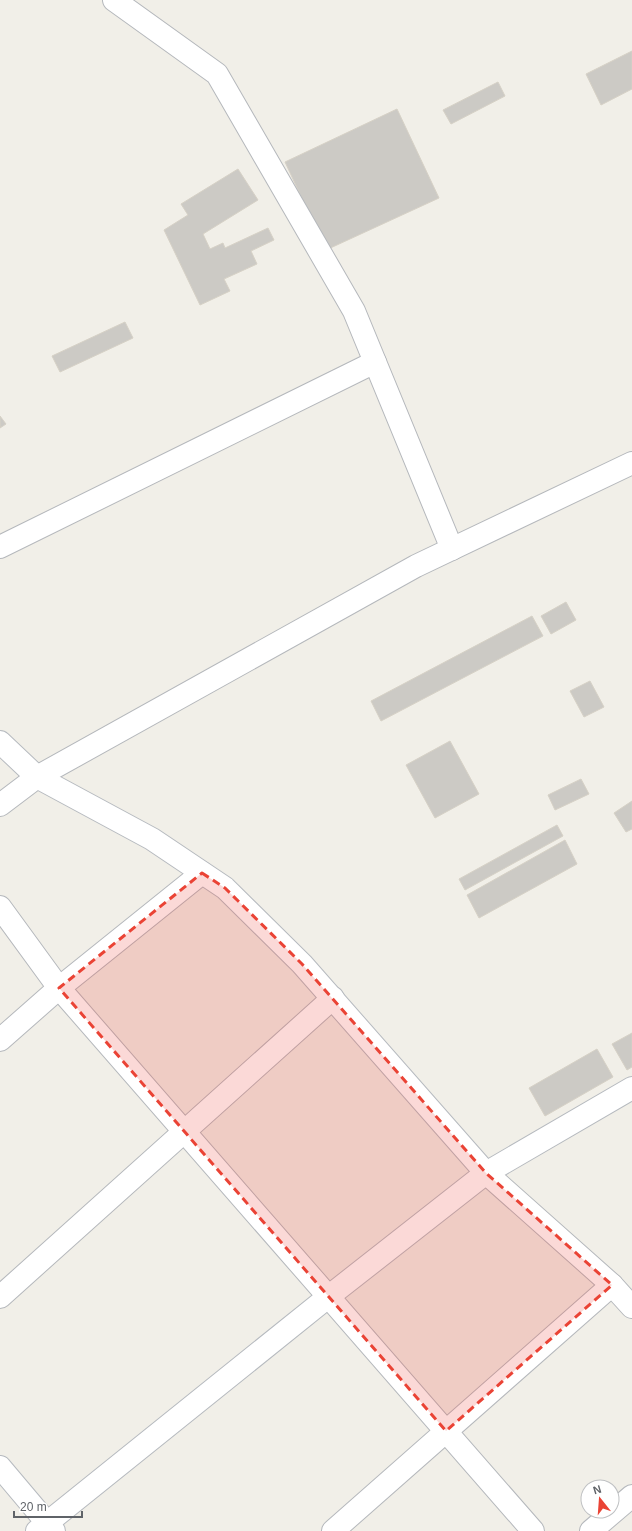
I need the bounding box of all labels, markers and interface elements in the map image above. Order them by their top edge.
north arrow [580,1479,620,1519]
text: N [592,1483,603,1496]
scale bar [14,1493,82,1519]
text: 20 m [20,1500,47,1514]

